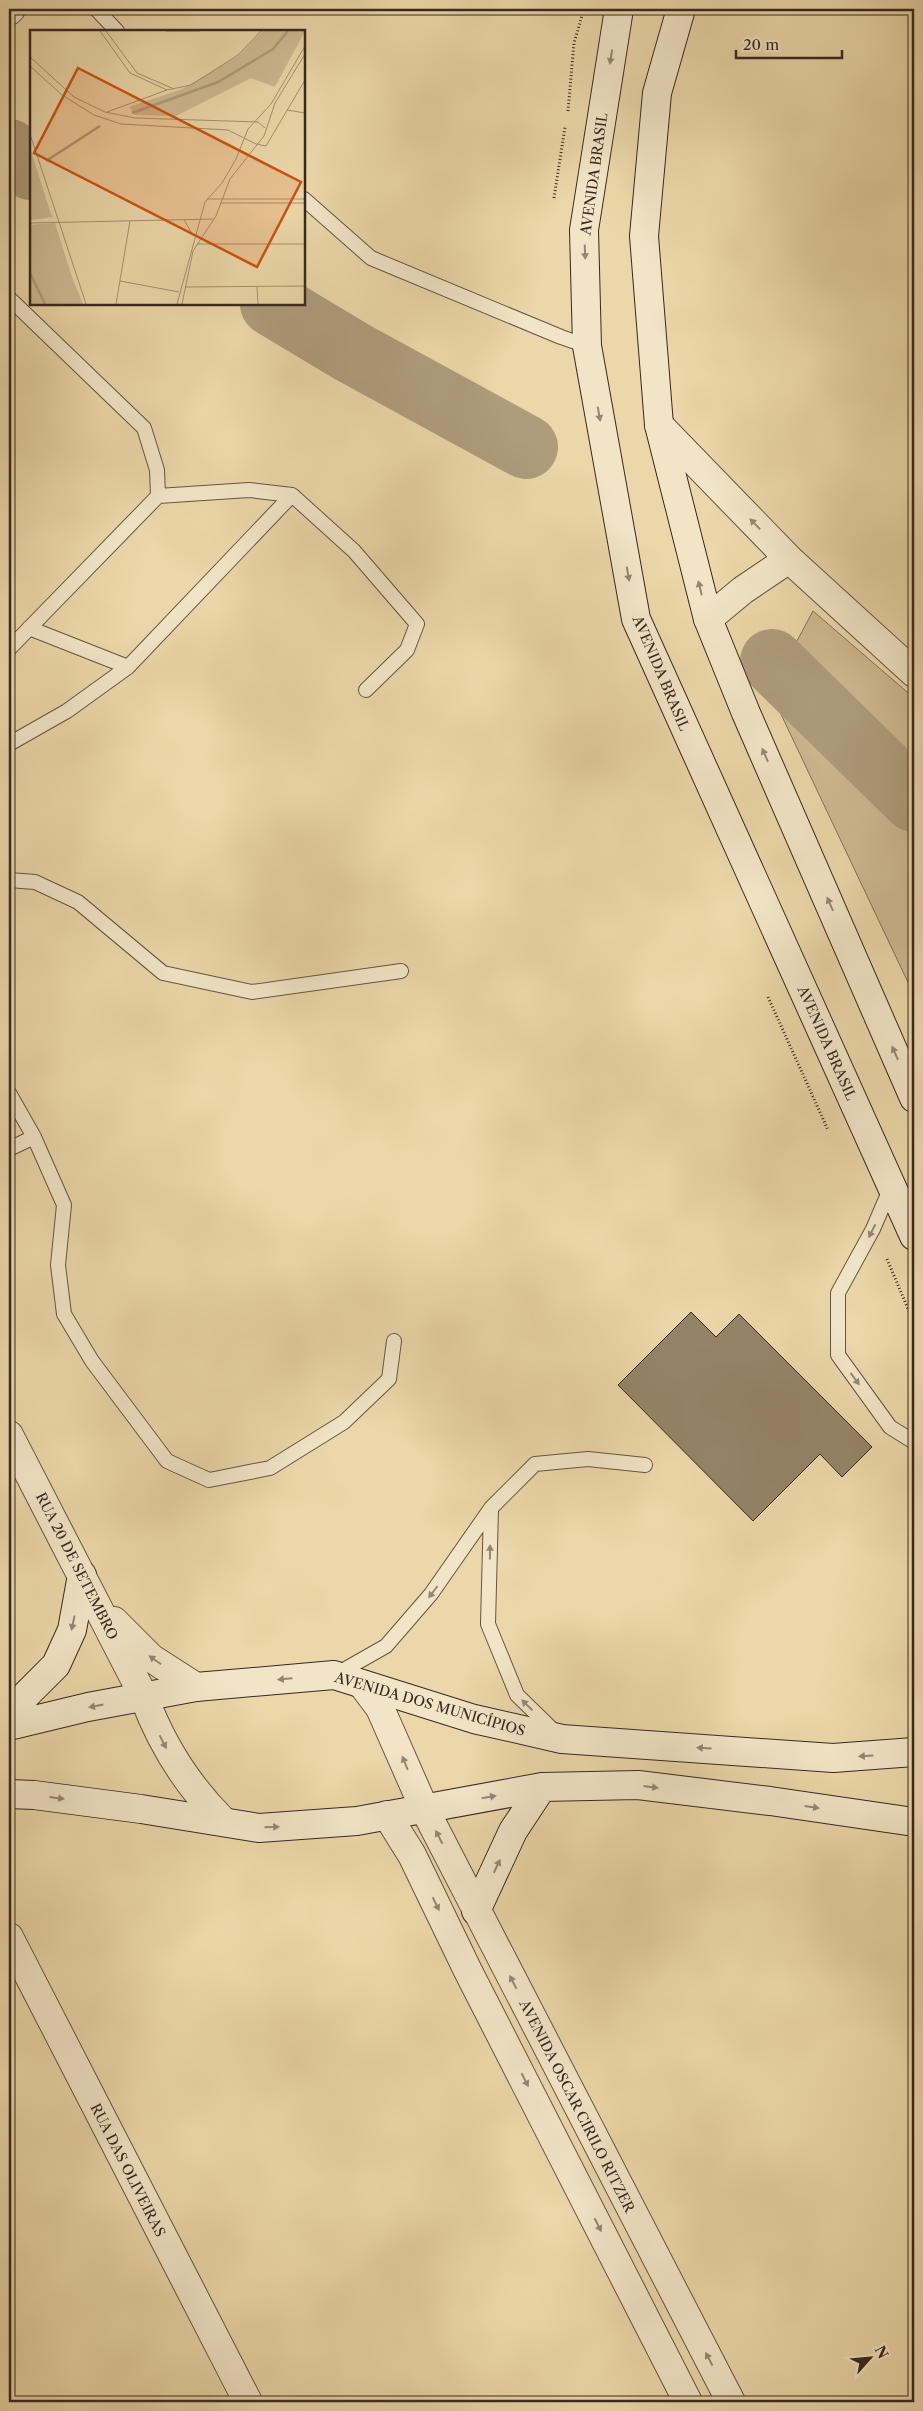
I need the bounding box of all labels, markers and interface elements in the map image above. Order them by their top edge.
scale bar [736,28,842,60]
inset map [30,30,305,305]
text: 20 m [743,35,779,54]
one-way arrow [607,49,615,65]
street label: AVENIDA BRASIL [576,112,612,237]
one-way arrow [581,245,589,261]
one-way arrow [596,406,604,422]
one-way arrow [749,519,761,531]
one-way arrow [624,566,632,582]
one-way arrow [696,580,704,595]
street label: AVENIDA BRASIL [628,612,693,733]
one-way arrow [760,748,768,762]
one-way arrow [825,897,833,911]
street label: AVENIDA BRASIL [793,982,860,1103]
one-way arrow [890,1046,898,1060]
one-way arrow [868,1224,876,1238]
one-way arrow [850,1372,860,1386]
street label: RUA 20 DE SETEMBRO [32,1489,122,1643]
one-way arrow [486,1544,494,1560]
one-way arrow [428,1585,438,1599]
one-way arrow [69,1615,77,1631]
one-way arrow [148,1655,162,1665]
street label: AVENIDA DOS MUNICÍPIOS [332,1667,528,1740]
one-way arrow [277,1675,293,1683]
one-way arrow [521,1699,533,1711]
one-way arrow [87,1702,103,1710]
one-way arrow [159,1735,167,1749]
one-way arrow [695,1744,711,1752]
one-way arrow [857,1752,873,1760]
one-way arrow [401,1756,409,1770]
one-way arrow [643,1783,659,1791]
one-way arrow [482,1793,497,1801]
one-way arrow [50,1794,66,1802]
one-way arrow [804,1803,820,1811]
one-way arrow [264,1823,280,1831]
one-way arrow [435,1830,443,1844]
one-way arrow [493,1859,501,1873]
one-way arrow [432,1897,440,1911]
one-way arrow [509,1975,517,1989]
street label: AVENIDA OSCAR CIRILO RITZER [515,1996,639,2216]
one-way arrow [521,2073,529,2087]
street label: RUA DAS OLIVEIRAS [87,2100,169,2240]
one-way arrow [594,2218,602,2232]
north arrow [846,2334,896,2384]
text: N [871,2343,892,2362]
one-way arrow [705,2352,713,2366]

